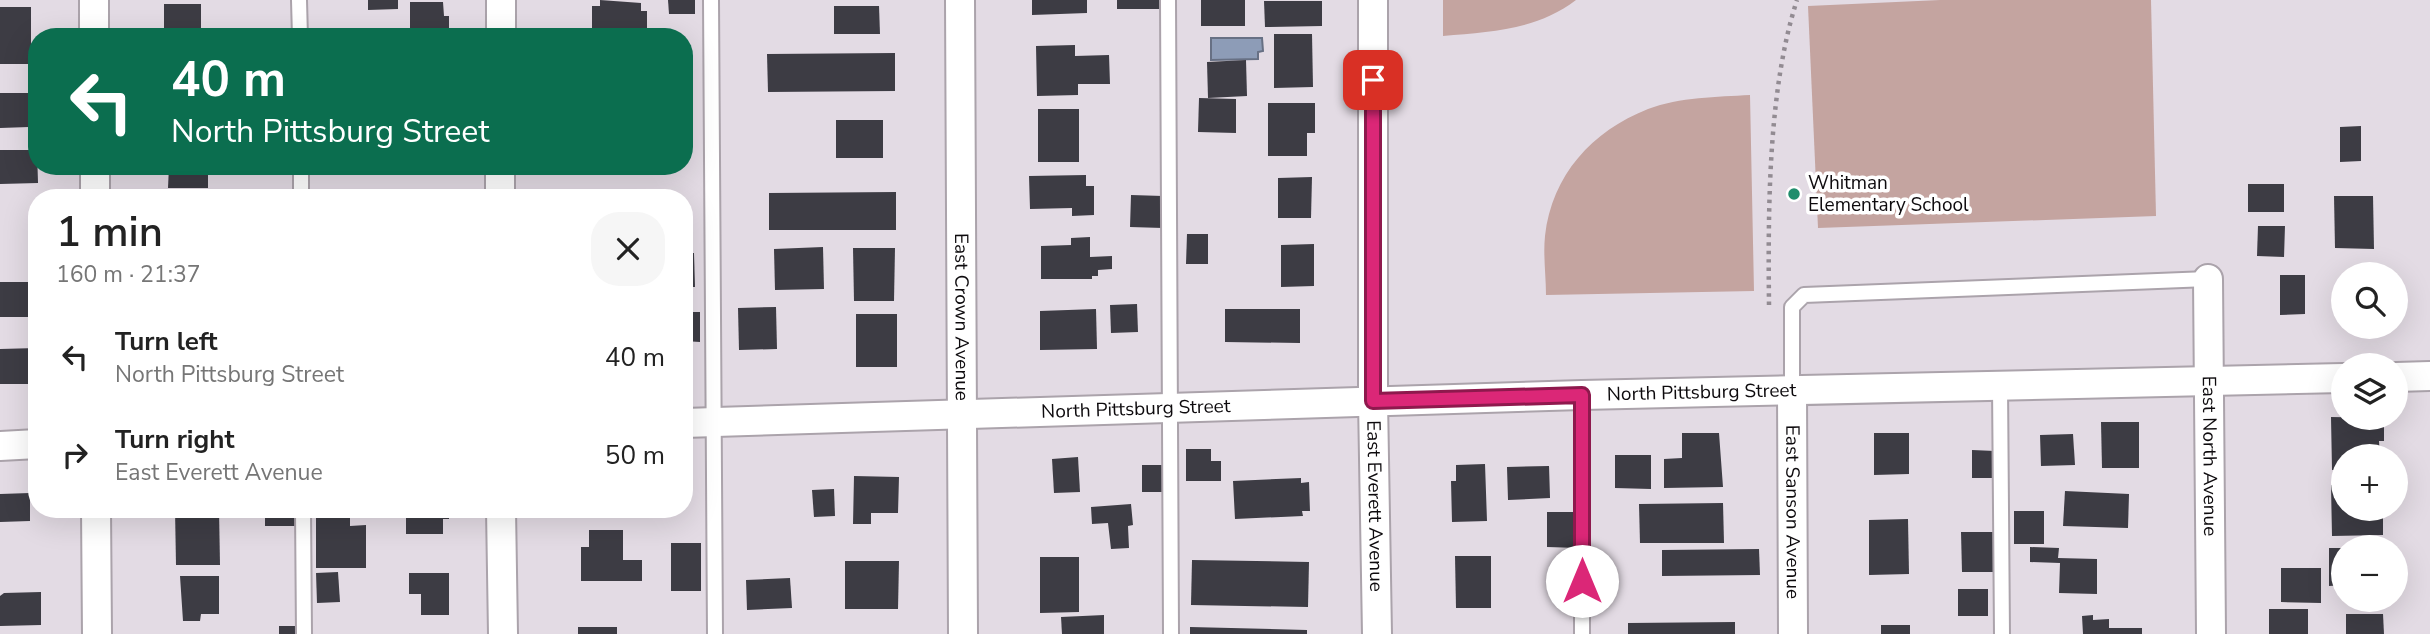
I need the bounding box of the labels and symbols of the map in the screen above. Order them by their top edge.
pin [1343,50,1403,110]
place label: Whitman Elementary School [1808,170,1969,218]
marker: Whitman Elementary School [1786,186,1802,202]
street label: East Crown Avenue [948,233,975,401]
street label: East North Avenue [2196,376,2223,536]
street label: North Pittsburg Street [1607,377,1797,407]
street label: North Pittsburg Street [1041,393,1231,425]
street label: East Everett Avenue [1360,420,1389,592]
street label: East Sanson Avenue [1779,425,1806,599]
position arrow [1545,544,1619,618]

